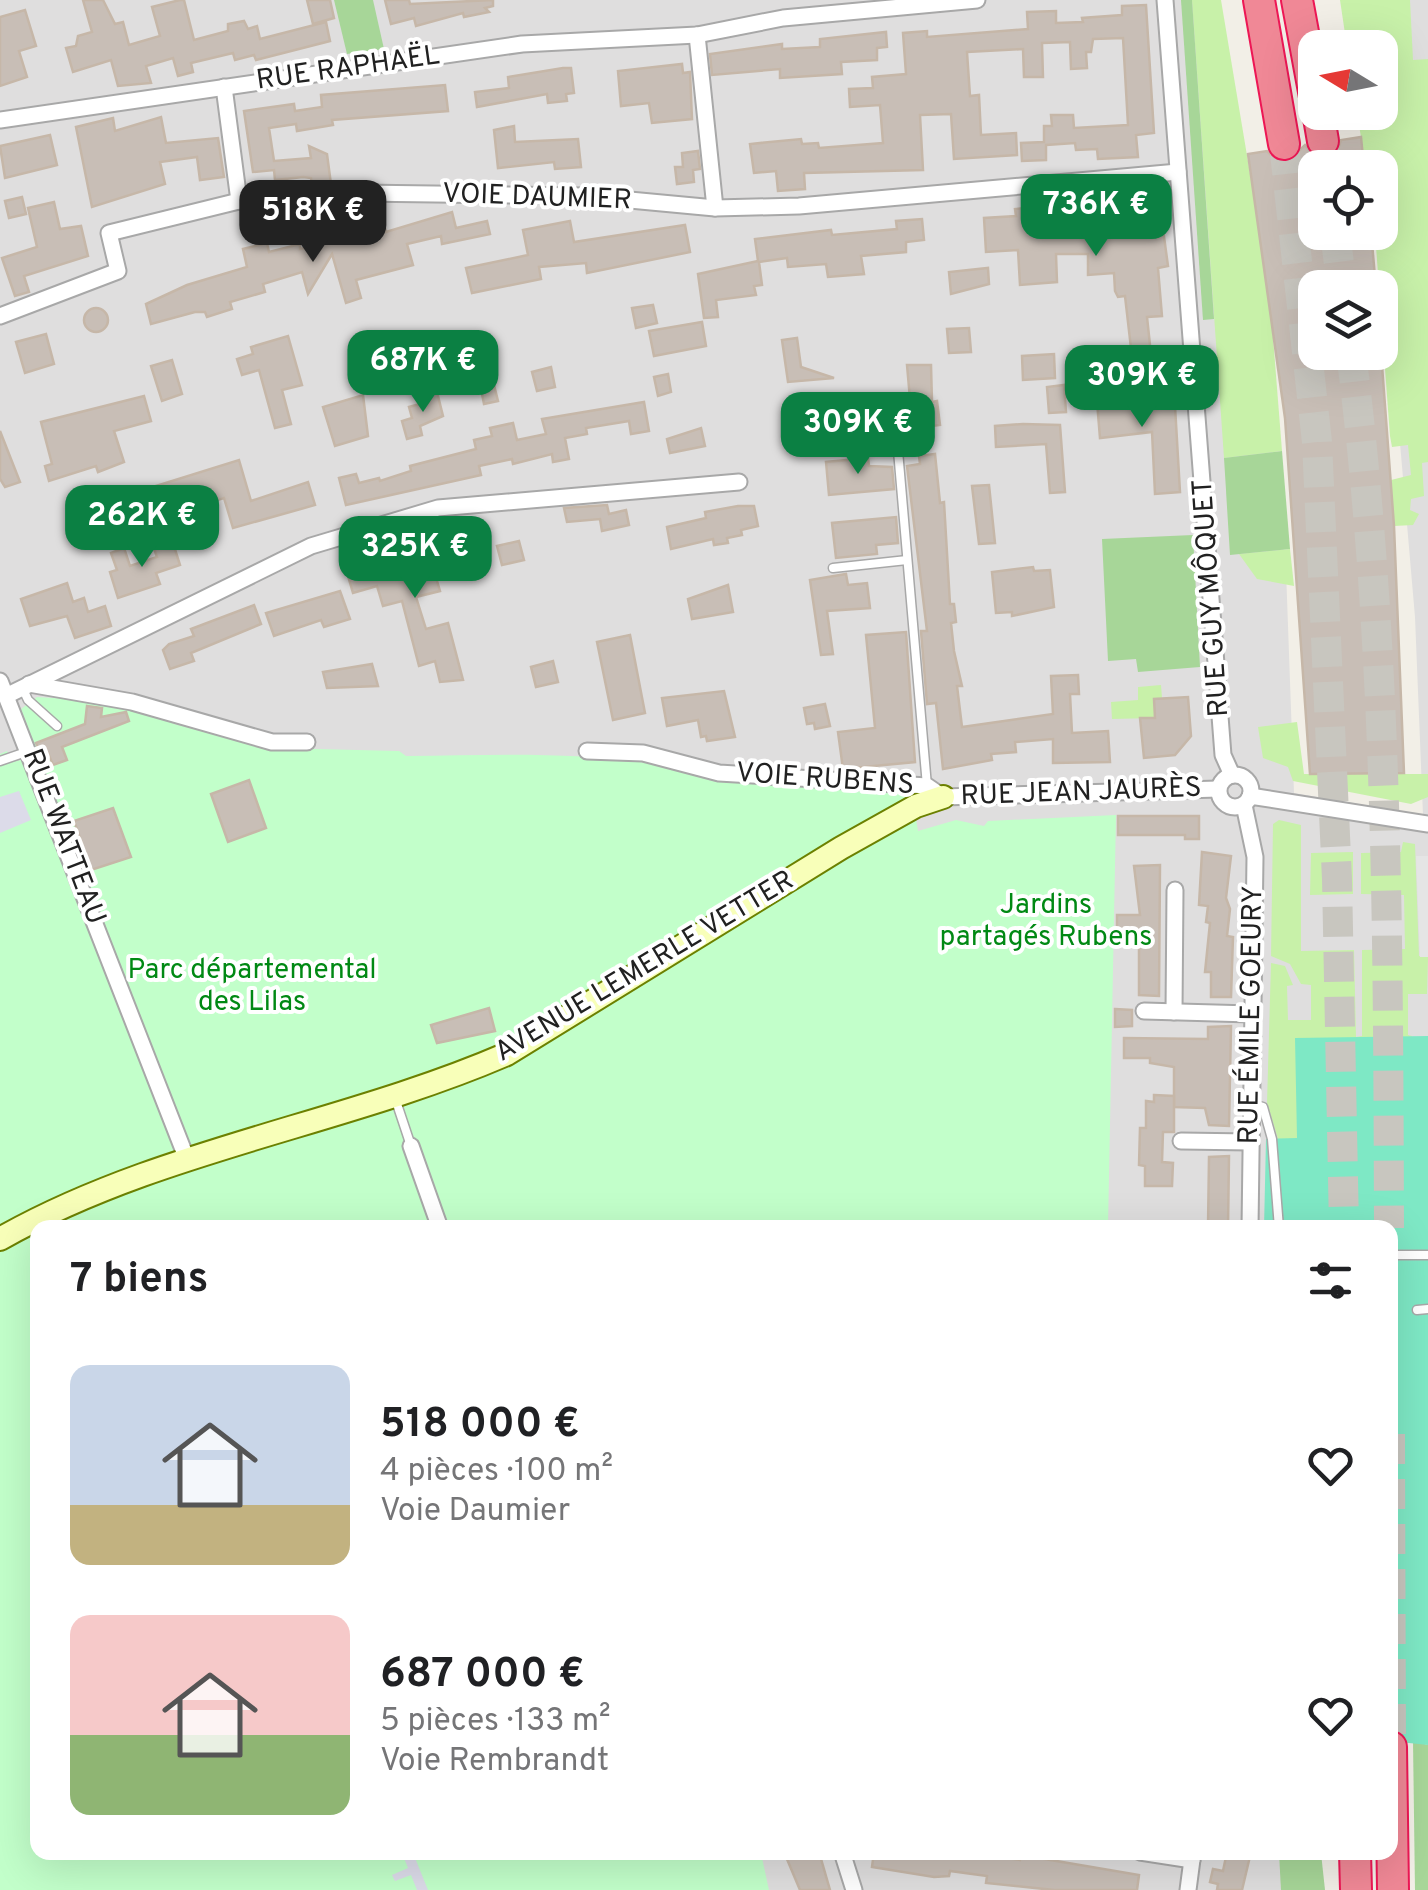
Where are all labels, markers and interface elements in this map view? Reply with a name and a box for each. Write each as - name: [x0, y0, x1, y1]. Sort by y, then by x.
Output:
- north arrow: [1298, 30, 1398, 130]
- map controls: [1298, 30, 1398, 370]
- street label: RUE RAPHAËL: [254, 37, 442, 100]
- button: locate: [1298, 150, 1398, 250]
- pin: 736K €: [1015, 174, 1177, 259]
- street label: VOIE DAUMIER: [442, 177, 632, 219]
- pin: 518K €: [232, 180, 394, 265]
- text: 736K €: [1043, 186, 1149, 226]
- text: 518K €: [261, 192, 365, 232]
- button: layers: [1298, 270, 1398, 370]
- pin: 687K €: [342, 330, 504, 415]
- text: 687K €: [369, 342, 477, 382]
- pin: 309K €: [1061, 345, 1223, 430]
- text: 309K €: [1087, 357, 1197, 397]
- pin: 309K €: [777, 392, 939, 477]
- text: 309K €: [803, 404, 913, 444]
- street label: RUE GUY MÔQUET: [1184, 478, 1238, 718]
- pin: 262K €: [61, 485, 223, 570]
- text: 262K €: [87, 497, 197, 537]
- pin: 325K €: [334, 516, 496, 601]
- text: 325K €: [361, 528, 469, 568]
- street label: RUE WATTEAU: [13, 744, 113, 930]
- street label: VOIE RUBENS: [735, 756, 915, 804]
- street label: RUE JEAN JAURÈS: [960, 769, 1202, 815]
- street label: AVENUE LEMERLE VETTER: [489, 863, 801, 1071]
- street label: RUE ÉMILE GOEURY: [1230, 885, 1272, 1145]
- park label: Jardins partagés Rubens: [940, 888, 1152, 956]
- park label: Parc départemental des Lilas: [127, 953, 377, 1021]
- icon: filters: [1303, 1253, 1358, 1308]
- text: 7 biens: [70, 1254, 208, 1307]
- text: 518 000 €: [380, 1399, 580, 1452]
- icon: home: [150, 1405, 270, 1525]
- icon: heart: [1303, 1438, 1358, 1493]
- text: 4 pièces · 100 m²: [380, 1452, 613, 1492]
- text: Voie Daumier: [380, 1492, 570, 1532]
- text: 687 000 €: [380, 1649, 585, 1702]
- icon: home: [150, 1655, 270, 1775]
- icon: heart: [1303, 1688, 1358, 1743]
- text: 5 pièces · 133 m²: [380, 1702, 611, 1742]
- text: Voie Rembrandt: [380, 1742, 609, 1782]

